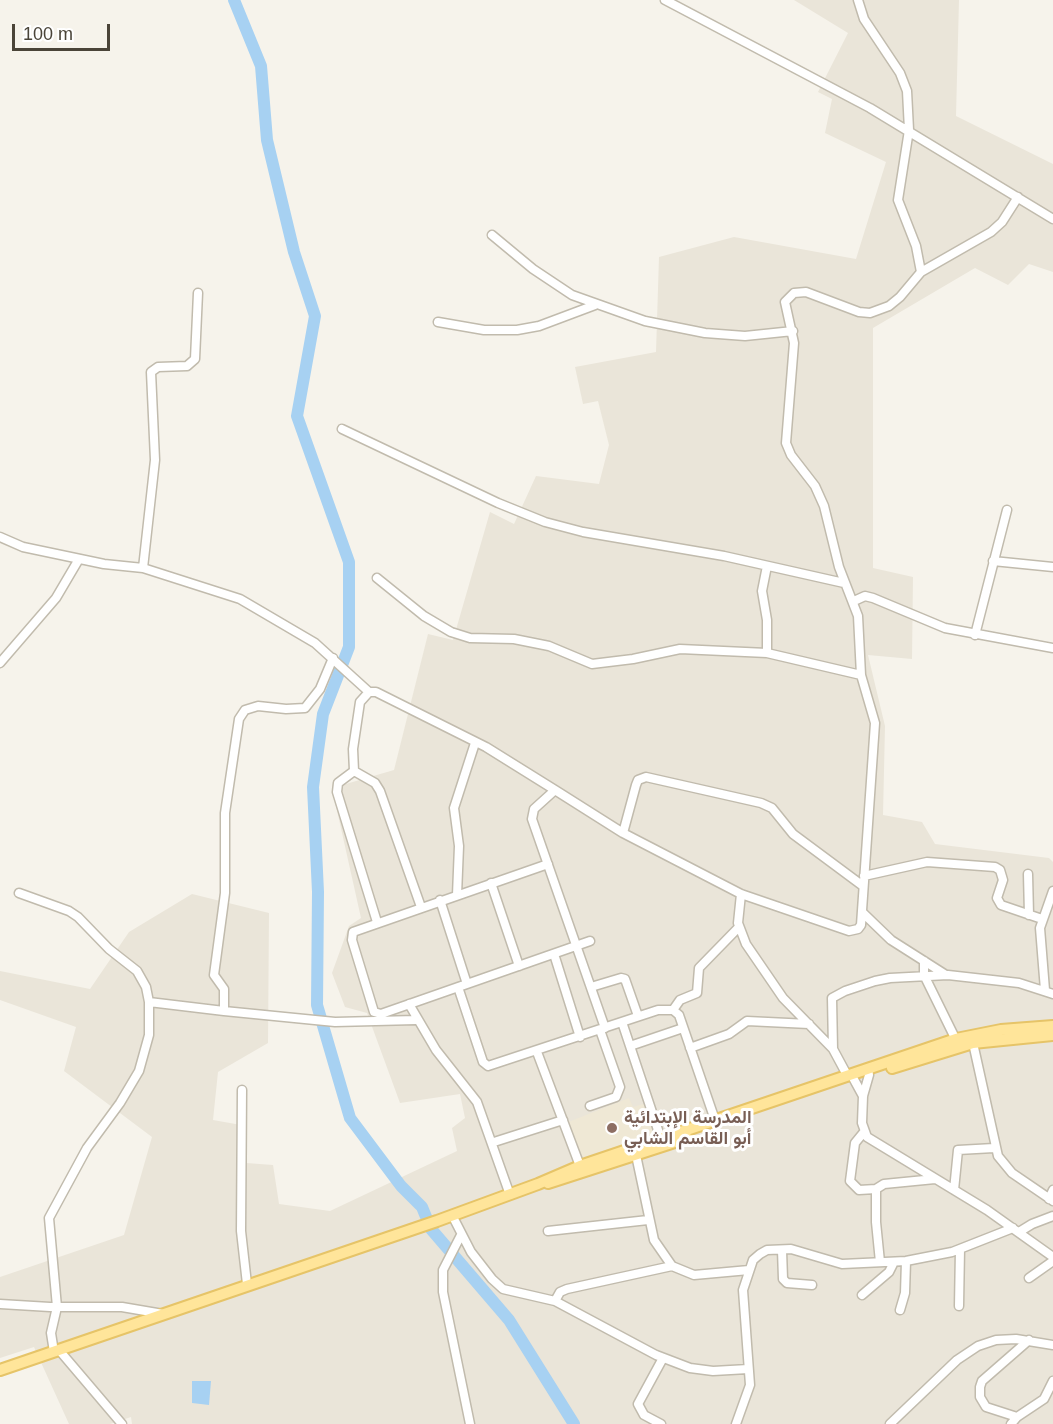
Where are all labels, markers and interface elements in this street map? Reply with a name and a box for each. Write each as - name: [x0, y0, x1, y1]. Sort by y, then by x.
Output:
- scale bar: [15, 12, 112, 50]
- text: 100 m: [23, 24, 73, 44]
- place label: المدرسة الإبتدائية أبو القاسم الشابي: [624, 1107, 752, 1150]
- marker: المدرسة الإبتدائية أبو القاسم الشابي: [605, 1121, 619, 1135]

